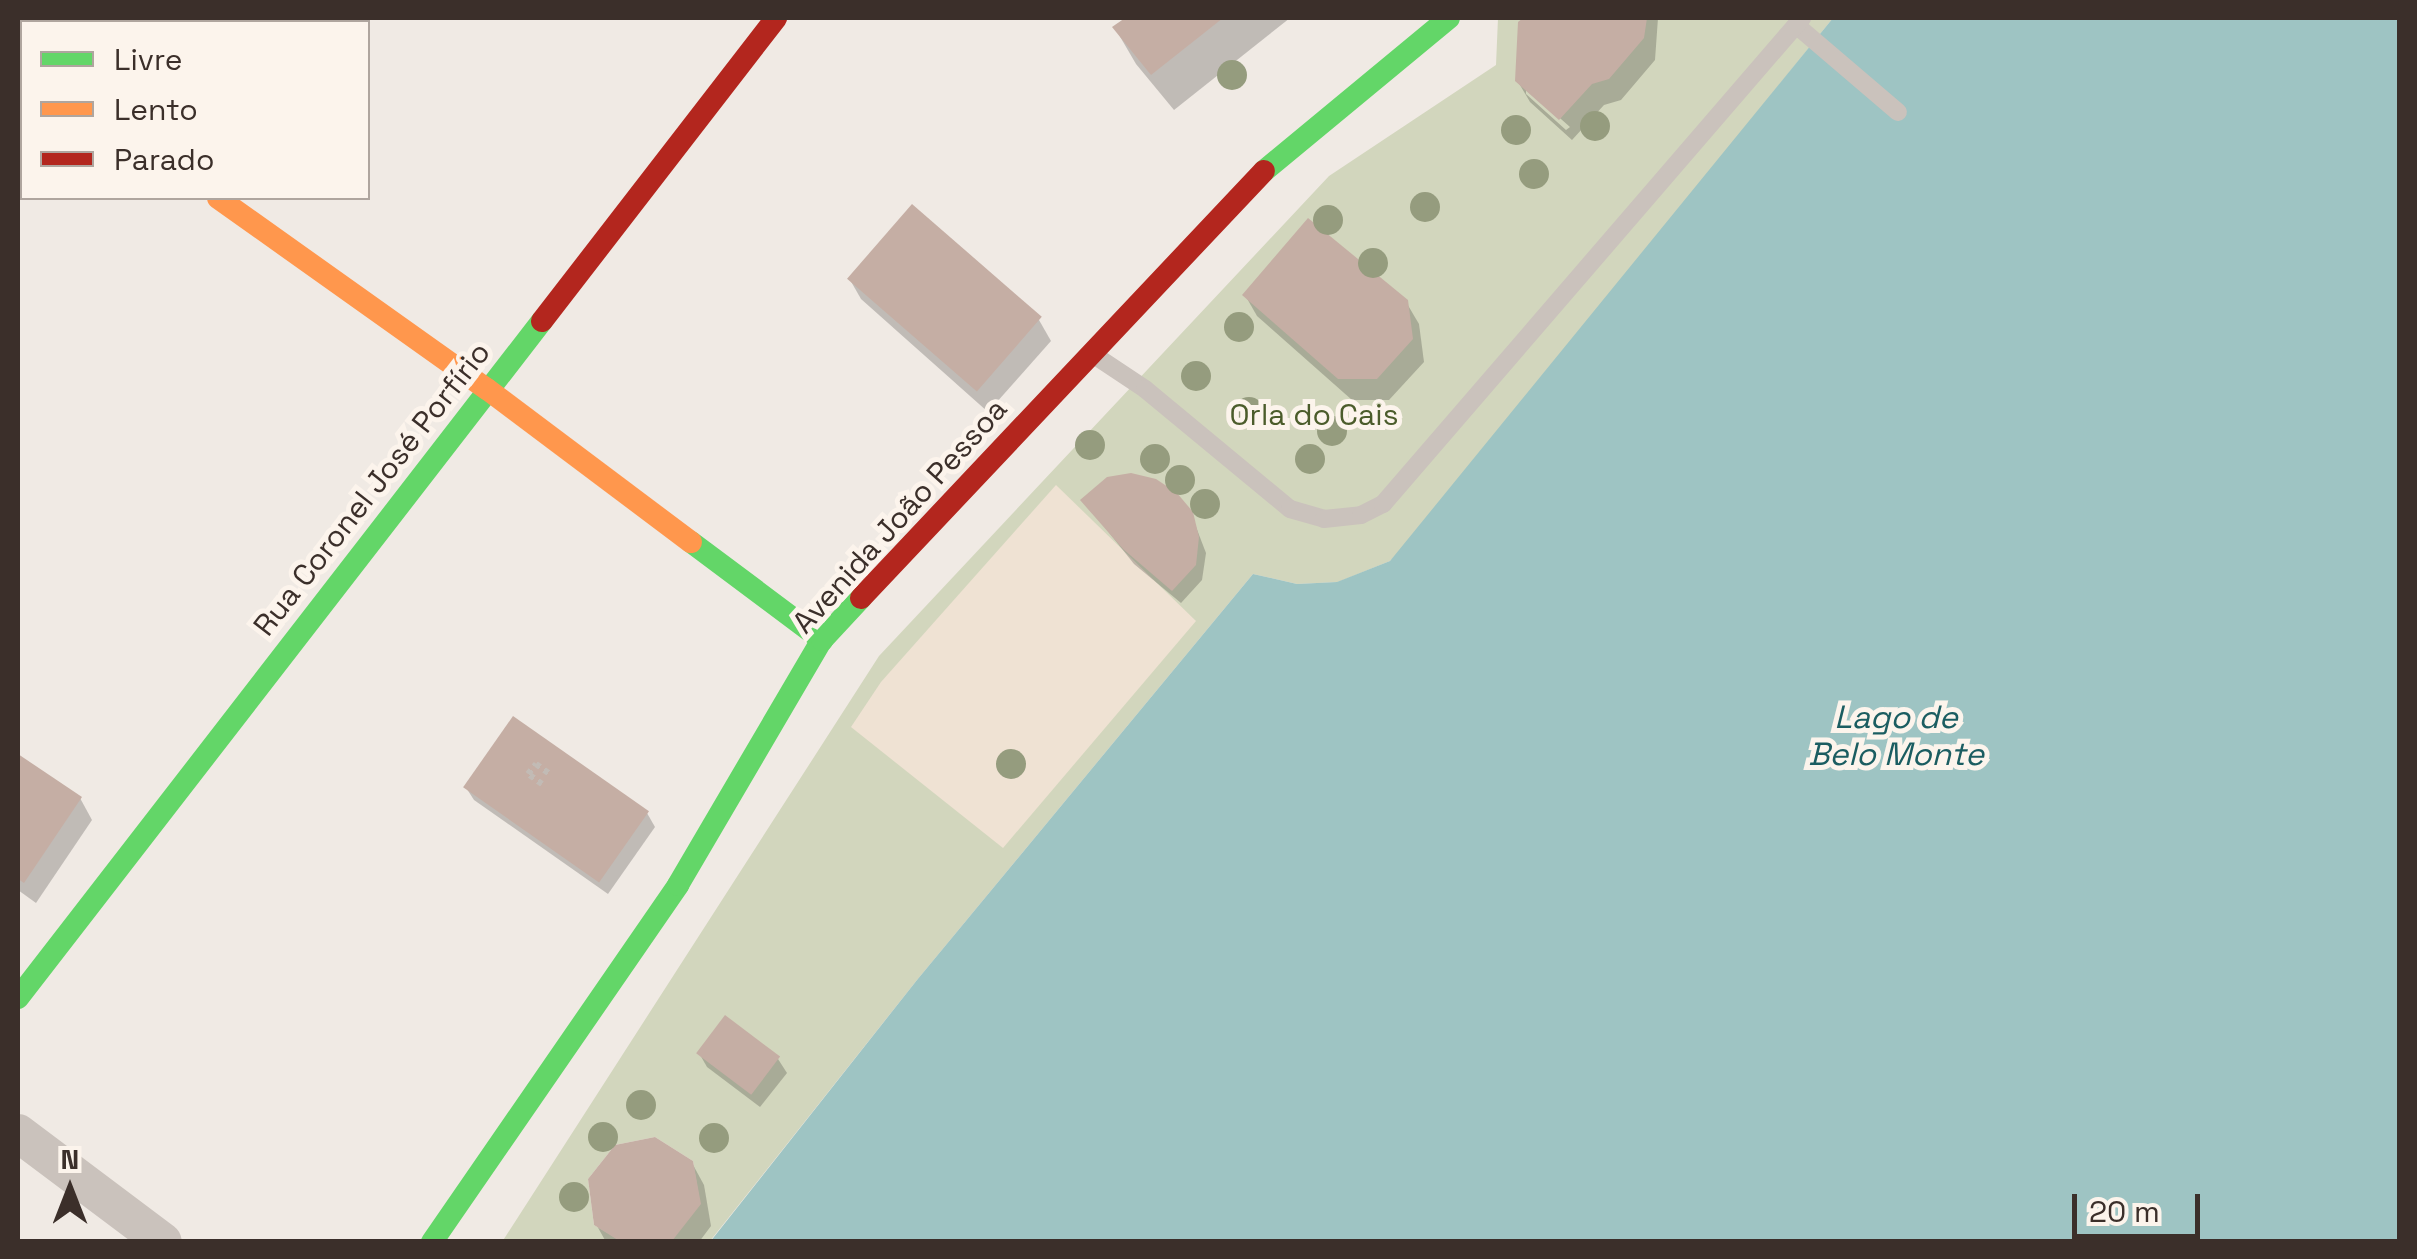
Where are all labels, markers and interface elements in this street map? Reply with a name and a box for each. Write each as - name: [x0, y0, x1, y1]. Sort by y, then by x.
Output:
- legend: [20, 20, 370, 200]
- text: Livre: [114, 40, 182, 79]
- text: Lento: [114, 90, 198, 129]
- text: Parado: [114, 140, 214, 179]
- street label: Rua Coronel José Porfírio: [246, 335, 498, 643]
- street label: Avenida João Pessoa: [785, 391, 1015, 641]
- park label: Orla do Cais: [1230, 397, 1398, 433]
- water label: Lago de Belo Monte: [1808, 699, 1984, 774]
- north arrow: [20, 1139, 120, 1239]
- text: N: [61, 1141, 79, 1177]
- scale bar: [2077, 1174, 2204, 1236]
- text: 20 m: [2089, 1192, 2160, 1231]

